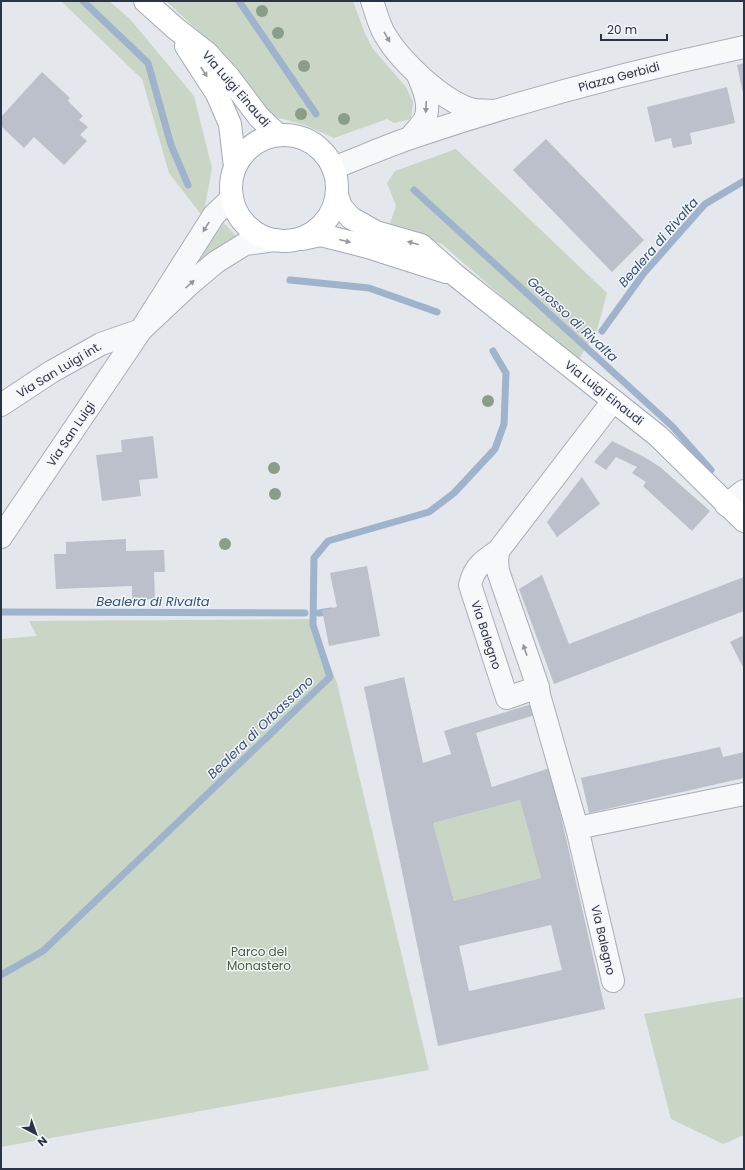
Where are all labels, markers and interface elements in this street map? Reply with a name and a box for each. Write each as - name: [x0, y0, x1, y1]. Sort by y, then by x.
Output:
- scale bar: [601, 16, 667, 42]
- text: 20 m: [607, 21, 637, 38]
- one-way arrow: [383, 31, 390, 43]
- street label: Via Luigi Einaudi: [198, 47, 274, 131]
- street label: Piazza Gerbidi: [576, 57, 662, 96]
- one-way arrow: [200, 67, 207, 78]
- one-way arrow: [422, 101, 429, 113]
- water label: Bealera di Rivalta: [614, 193, 703, 291]
- one-way arrow: [203, 221, 210, 233]
- one-way arrow: [339, 238, 351, 244]
- one-way arrow: [407, 240, 419, 246]
- water label: Garosso di Rivalta: [523, 272, 622, 367]
- one-way arrow: [185, 280, 195, 289]
- street label: Via San Luigi int.: [13, 338, 104, 402]
- street label: Via Luigi Einaudi: [561, 356, 647, 429]
- street label: Via San Luigi: [42, 398, 99, 470]
- water label: Bealera di Rivalta: [96, 592, 210, 611]
- street label: Via Balegno: [467, 598, 506, 672]
- one-way arrow: [522, 644, 528, 656]
- water label: Bealera di Orbassano: [203, 672, 318, 783]
- street label: Via Balegno: [587, 903, 620, 977]
- park label: Parco del Monastero: [227, 943, 291, 974]
- north arrow: [16, 1114, 56, 1154]
- text: N: [34, 1133, 51, 1150]

